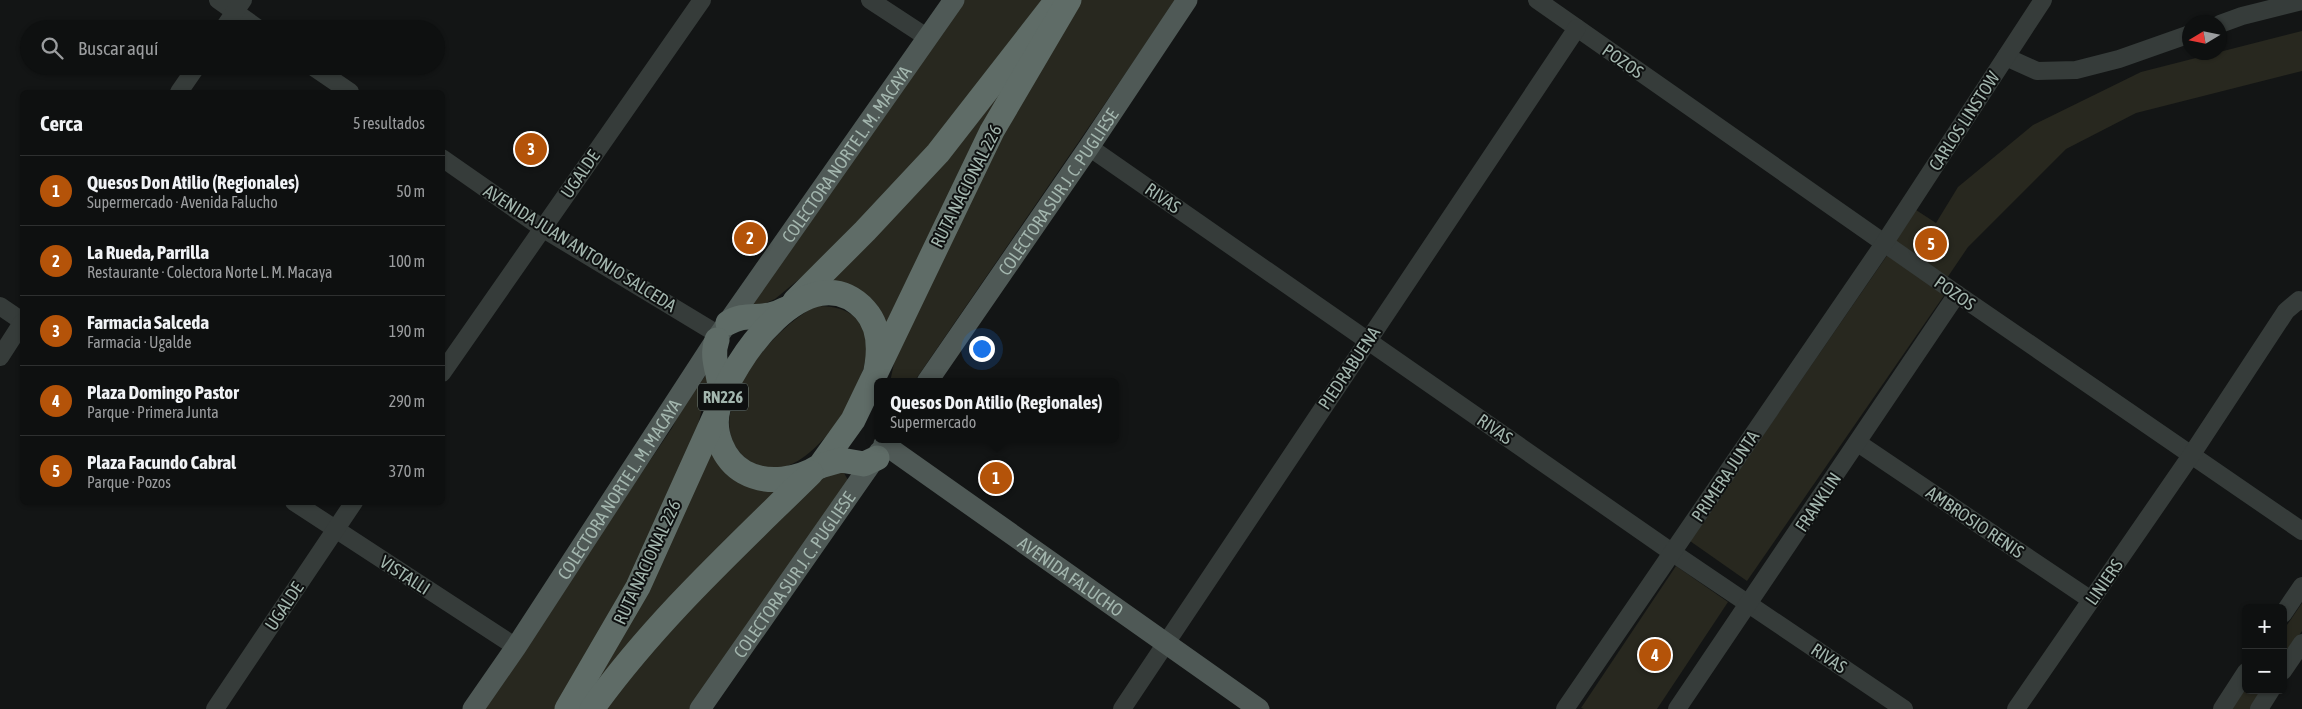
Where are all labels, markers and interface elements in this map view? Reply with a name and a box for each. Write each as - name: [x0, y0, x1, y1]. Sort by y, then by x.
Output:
- north arrow: [2182, 15, 2227, 60]
- search box: [20, 20, 445, 75]
- icon: search: [38, 34, 66, 62]
- text: Buscar aquí: [78, 37, 158, 59]
- street label: POZOS: [1598, 39, 1648, 83]
- street label: COLECTORA NORTE L. M. MACAYA: [777, 61, 915, 246]
- street label: CARLOS LINSTOW: [1924, 68, 2004, 174]
- street label: COLECTORA SUR J. C. PUGLIESE: [993, 104, 1122, 279]
- text: Cerca: [40, 111, 83, 135]
- text: 5 resultados: [353, 114, 425, 132]
- street label: RUTA NACIONAL 226: [926, 121, 1006, 251]
- pin: 3: [515, 130, 547, 168]
- street label: UGALDE: [556, 146, 604, 202]
- text: Quesos Don Atilio (Regionales): [87, 171, 299, 193]
- street label: RIVAS: [1141, 178, 1185, 218]
- street label: AVENIDA JUAN ANTONIO SALCEDA: [480, 180, 680, 316]
- text: 1: [52, 182, 60, 200]
- text: 50 m: [396, 182, 425, 200]
- text: Supermercado · Avenida Falucho: [87, 193, 278, 211]
- pin: 2: [734, 219, 766, 257]
- pin: 5: [1915, 225, 1947, 263]
- text: La Rueda, Parrilla: [87, 241, 209, 263]
- text: 2: [52, 252, 60, 270]
- text: 100 m: [389, 252, 425, 270]
- text: Restaurante · Colectora Norte L. M. Macaya: [87, 263, 333, 281]
- street label: POZOS: [1930, 271, 1980, 315]
- text: Farmacia Salceda: [87, 311, 209, 333]
- text: 3: [52, 322, 60, 340]
- text: 190 m: [389, 322, 425, 340]
- street label: PIEDRABUENA: [1314, 323, 1384, 413]
- text: Farmacia · Ugalde: [87, 333, 191, 351]
- your location: [969, 336, 995, 362]
- popup: [874, 378, 1119, 443]
- text: Plaza Domingo Pastor: [87, 381, 239, 403]
- road number: RN226: [698, 384, 748, 411]
- text: Quesos Don Atilio (Regionales): [890, 391, 1103, 413]
- text: 4: [52, 392, 60, 410]
- text: 290 m: [389, 392, 425, 410]
- street label: COLECTORA NORTE L. M. MACAYA: [553, 395, 685, 583]
- text: Parque · Primera Junta: [87, 403, 219, 421]
- street label: RIVAS: [1473, 409, 1517, 449]
- text: Supermercado: [890, 413, 976, 431]
- street label: PRIMERA JUNTA: [1687, 426, 1763, 526]
- text: Plaza Facundo Cabral: [87, 451, 236, 473]
- pin: 1: [980, 459, 1012, 497]
- text: 5: [52, 462, 60, 480]
- text: 370 m: [389, 462, 425, 480]
- street label: FRANKLIN: [1791, 468, 1845, 536]
- text: Parque · Pozos: [87, 473, 171, 491]
- street label: AMBROSIO RENIS: [1922, 482, 2028, 563]
- street label: COLECTORA SUR J. C. PUGLIESE: [729, 487, 859, 661]
- street label: RUTA NACIONAL 226: [609, 496, 685, 628]
- street label: AVENIDA FALUCHO: [1014, 532, 1128, 621]
- street label: VISTALLI: [376, 551, 434, 599]
- street label: LINIERS: [2081, 555, 2127, 609]
- street label: UGALDE: [260, 578, 308, 634]
- map controls: [2242, 604, 2287, 694]
- button: +: [2242, 604, 2287, 649]
- pin: 4: [1639, 636, 1671, 674]
- street label: RIVAS: [1807, 639, 1851, 678]
- button: −: [2242, 649, 2287, 694]

